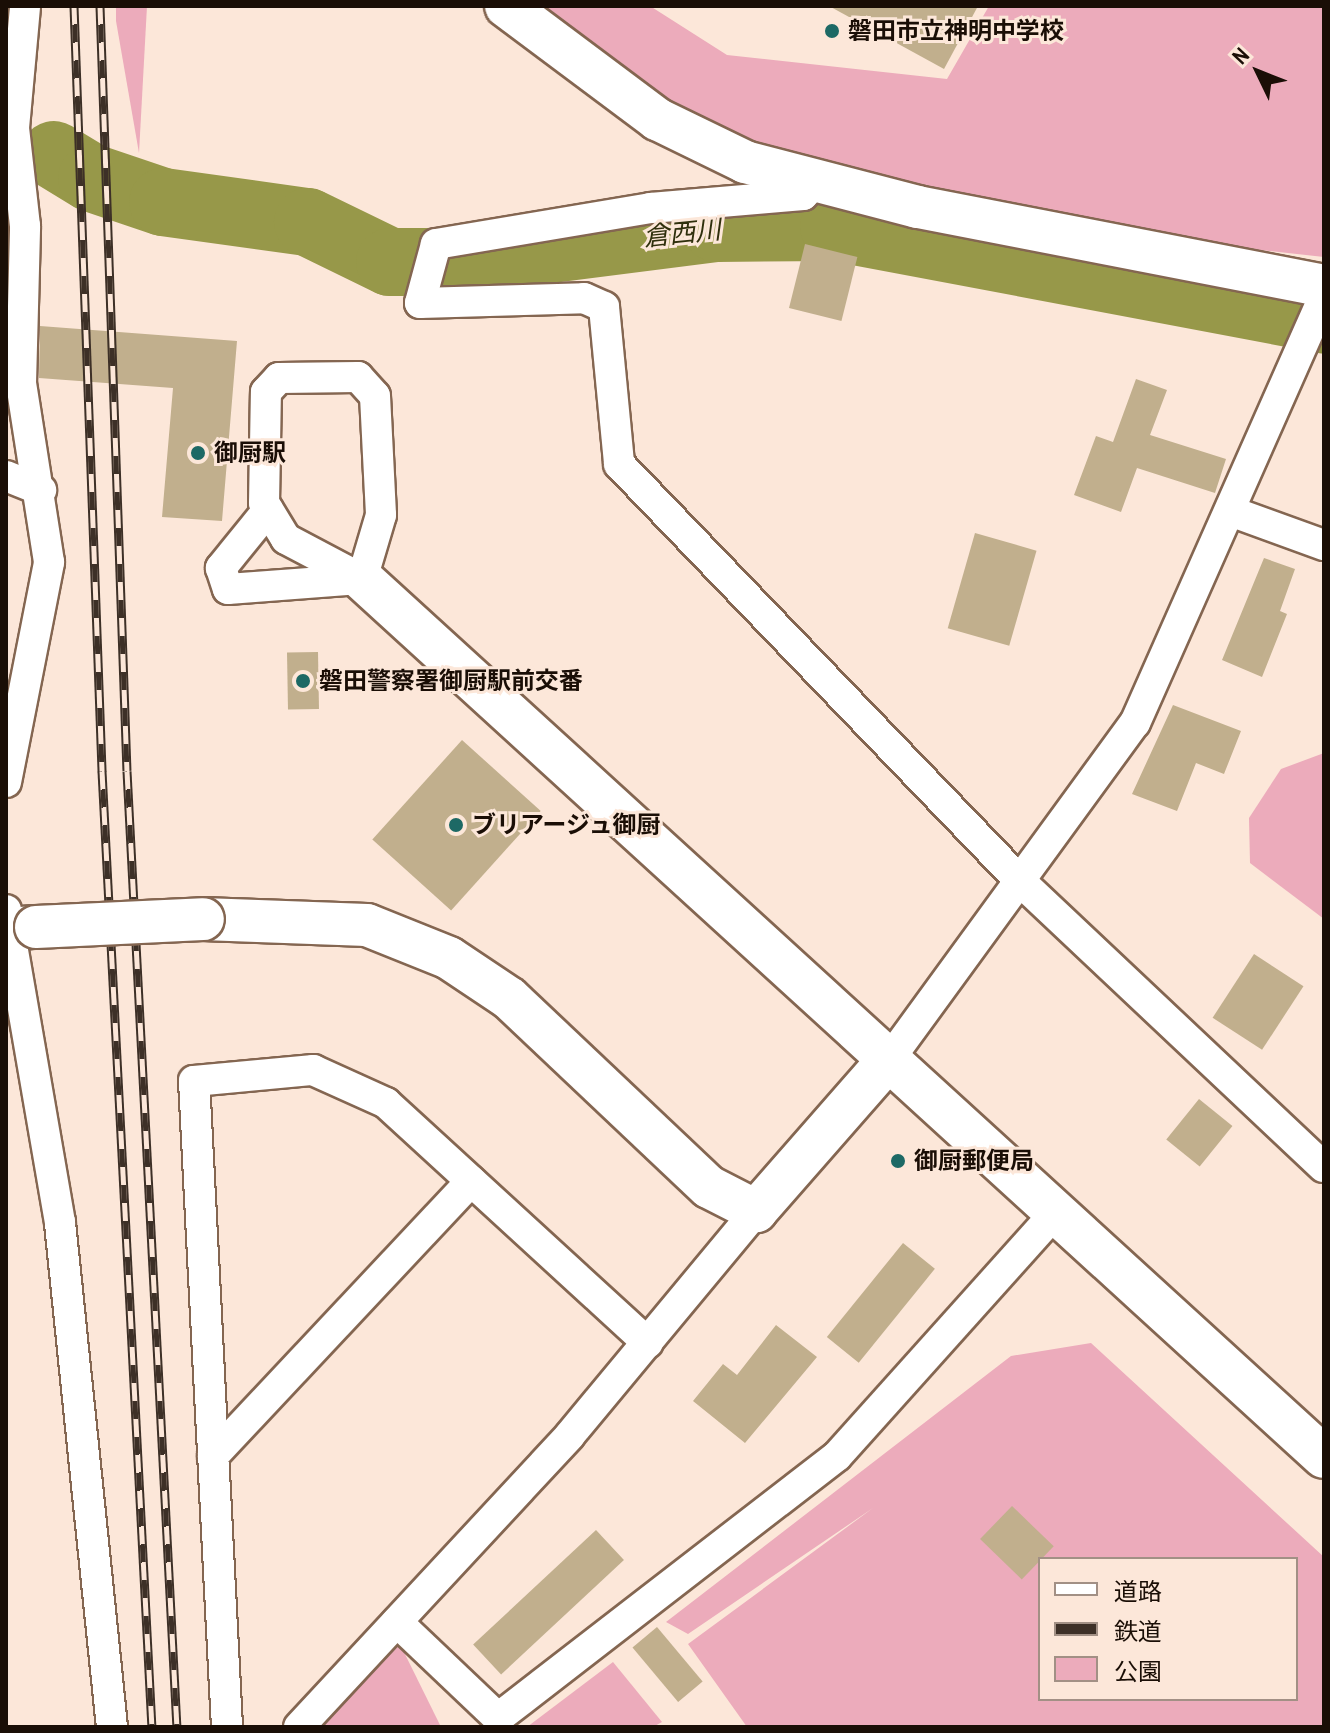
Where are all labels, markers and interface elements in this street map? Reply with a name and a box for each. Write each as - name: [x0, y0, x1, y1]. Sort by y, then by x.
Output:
- place label: 磐田市立神明中学校: [848, 17, 1064, 45]
- marker: 磐田市立神明中学校: [823, 22, 841, 40]
- north arrow: [1218, 32, 1298, 112]
- text: N: [1225, 41, 1256, 71]
- water label: 倉西川: [642, 213, 722, 253]
- place label: 御厨駅: [214, 439, 286, 467]
- marker: 御厨駅: [189, 444, 207, 462]
- place label: 磐田警察署御厨駅前交番: [319, 667, 583, 695]
- marker: 磐田警察署御厨駅前交番: [294, 672, 312, 690]
- place label: ブリアージュ御厨: [472, 811, 663, 839]
- marker: ブリアージュ御厨: [447, 816, 465, 834]
- place label: 御厨郵便局: [914, 1147, 1034, 1175]
- marker: 御厨郵便局: [889, 1152, 907, 1170]
- legend: [1038, 1557, 1298, 1701]
- text: 道路: [1114, 1575, 1162, 1607]
- text: 鉄道: [1114, 1615, 1162, 1647]
- text: 公園: [1114, 1655, 1162, 1687]

